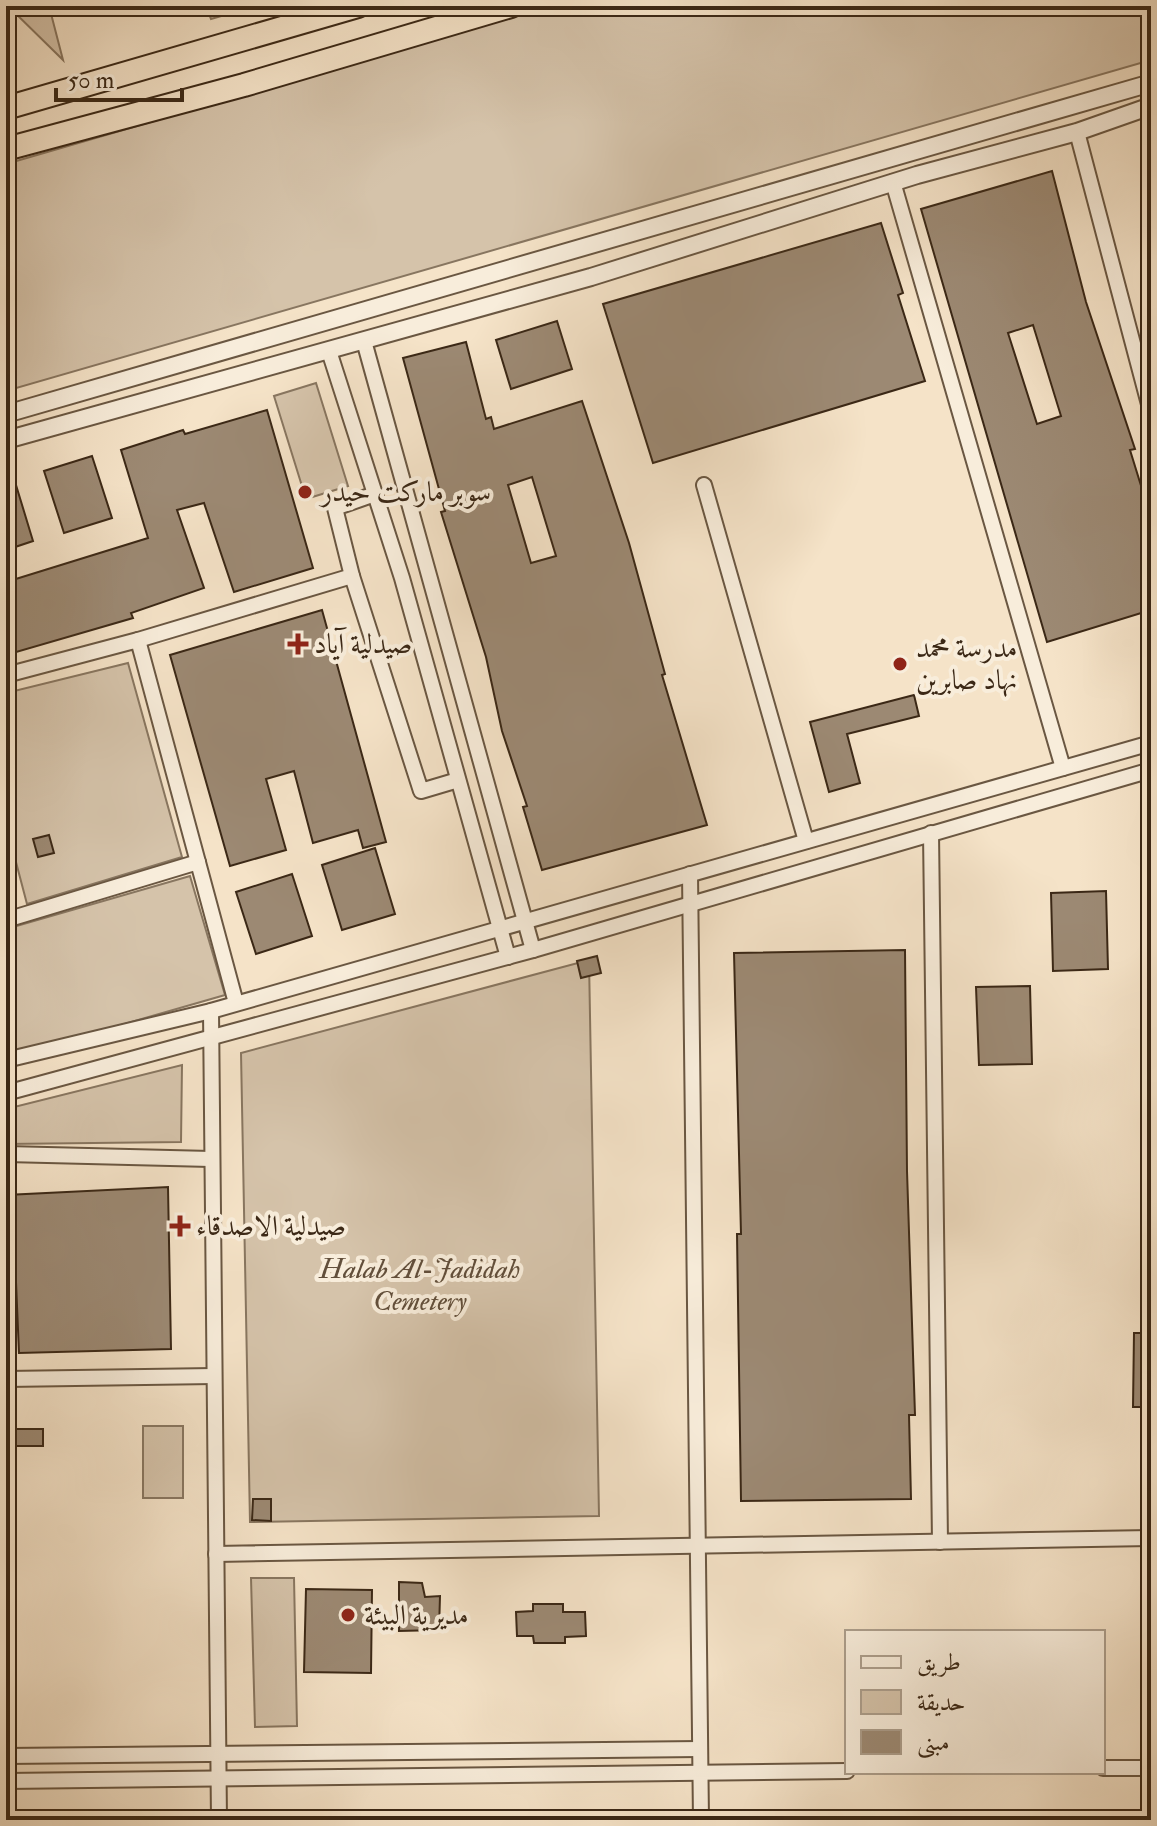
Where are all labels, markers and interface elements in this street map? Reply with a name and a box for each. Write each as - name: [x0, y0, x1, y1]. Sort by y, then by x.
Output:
- scale bar: [56, 52, 182, 102]
- text: 50 m: [68, 65, 115, 96]
- place label: سوبر ماركت حيدر: [318, 475, 491, 510]
- marker: سوبر ماركت حيدر: [296, 483, 314, 501]
- place label: صيدلية آياد: [314, 627, 412, 662]
- place label: مدرسة محمد نهاد صابرين: [916, 631, 1017, 698]
- marker: صيدلية آياد: [289, 635, 307, 653]
- marker: مدرسة محمد نهاد صابرين: [891, 655, 909, 673]
- place label: صيدلية الاصدقاء: [196, 1209, 346, 1244]
- marker: صيدلية الاصدقاء: [171, 1217, 189, 1235]
- park label: Halab Al-Jadidah Cemetery: [318, 1252, 520, 1319]
- place label: مديرية البيئة: [364, 1598, 469, 1633]
- marker: مديرية البيئة: [339, 1606, 357, 1624]
- legend: [845, 1630, 1105, 1774]
- text: طريق: [917, 1647, 961, 1678]
- text: حديقة: [917, 1687, 966, 1718]
- text: مبنى: [917, 1727, 950, 1759]

